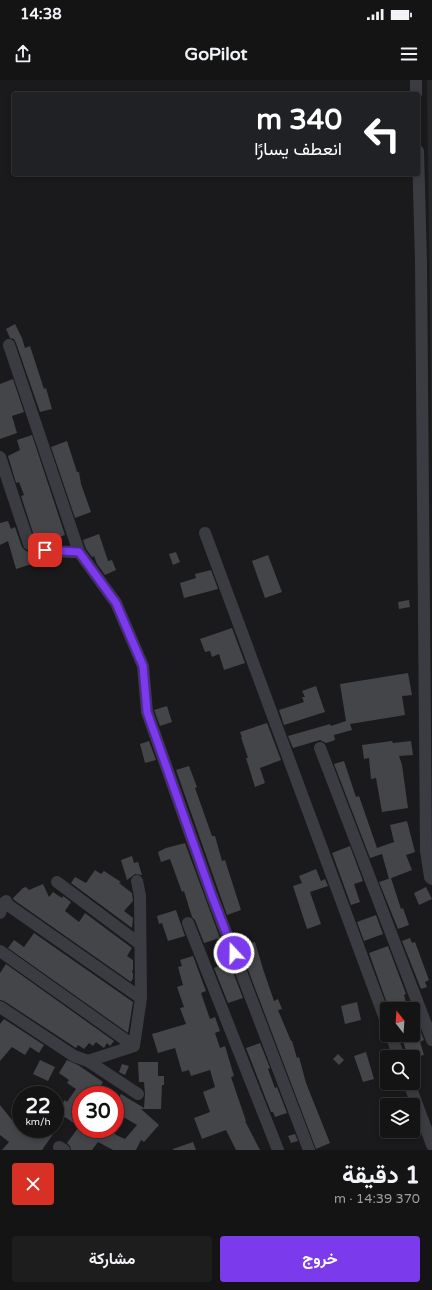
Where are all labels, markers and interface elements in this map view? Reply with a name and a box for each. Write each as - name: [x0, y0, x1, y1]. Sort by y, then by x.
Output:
- text: 14:38: [20, 5, 62, 23]
- icon: share: [12, 43, 34, 65]
- text: GoPilot: [185, 43, 248, 65]
- icon: menu: [398, 43, 420, 65]
- text: 340 m: [256, 103, 342, 137]
- icon: left: [356, 108, 408, 160]
- text: انعطف يسارًا: [254, 138, 342, 160]
- pin: [28, 533, 62, 567]
- icon: arrive: [34, 539, 56, 561]
- position arrow: [213, 932, 255, 974]
- north arrow: [380, 1002, 420, 1042]
- map controls: [380, 1002, 420, 1138]
- button: search: [380, 1050, 420, 1090]
- speed limit sign: 30: [72, 1086, 124, 1138]
- text: 22: [25, 1095, 51, 1119]
- button: layers: [380, 1098, 420, 1138]
- text: km/h: [25, 1116, 51, 1128]
- text: 1 دقيقة: [342, 1161, 420, 1190]
- button: close: [12, 1163, 54, 1205]
- text: 370 m · 14:39: [334, 1191, 420, 1207]
- button: مشاركة: [12, 1236, 212, 1282]
- button: خروج: [220, 1236, 420, 1282]

